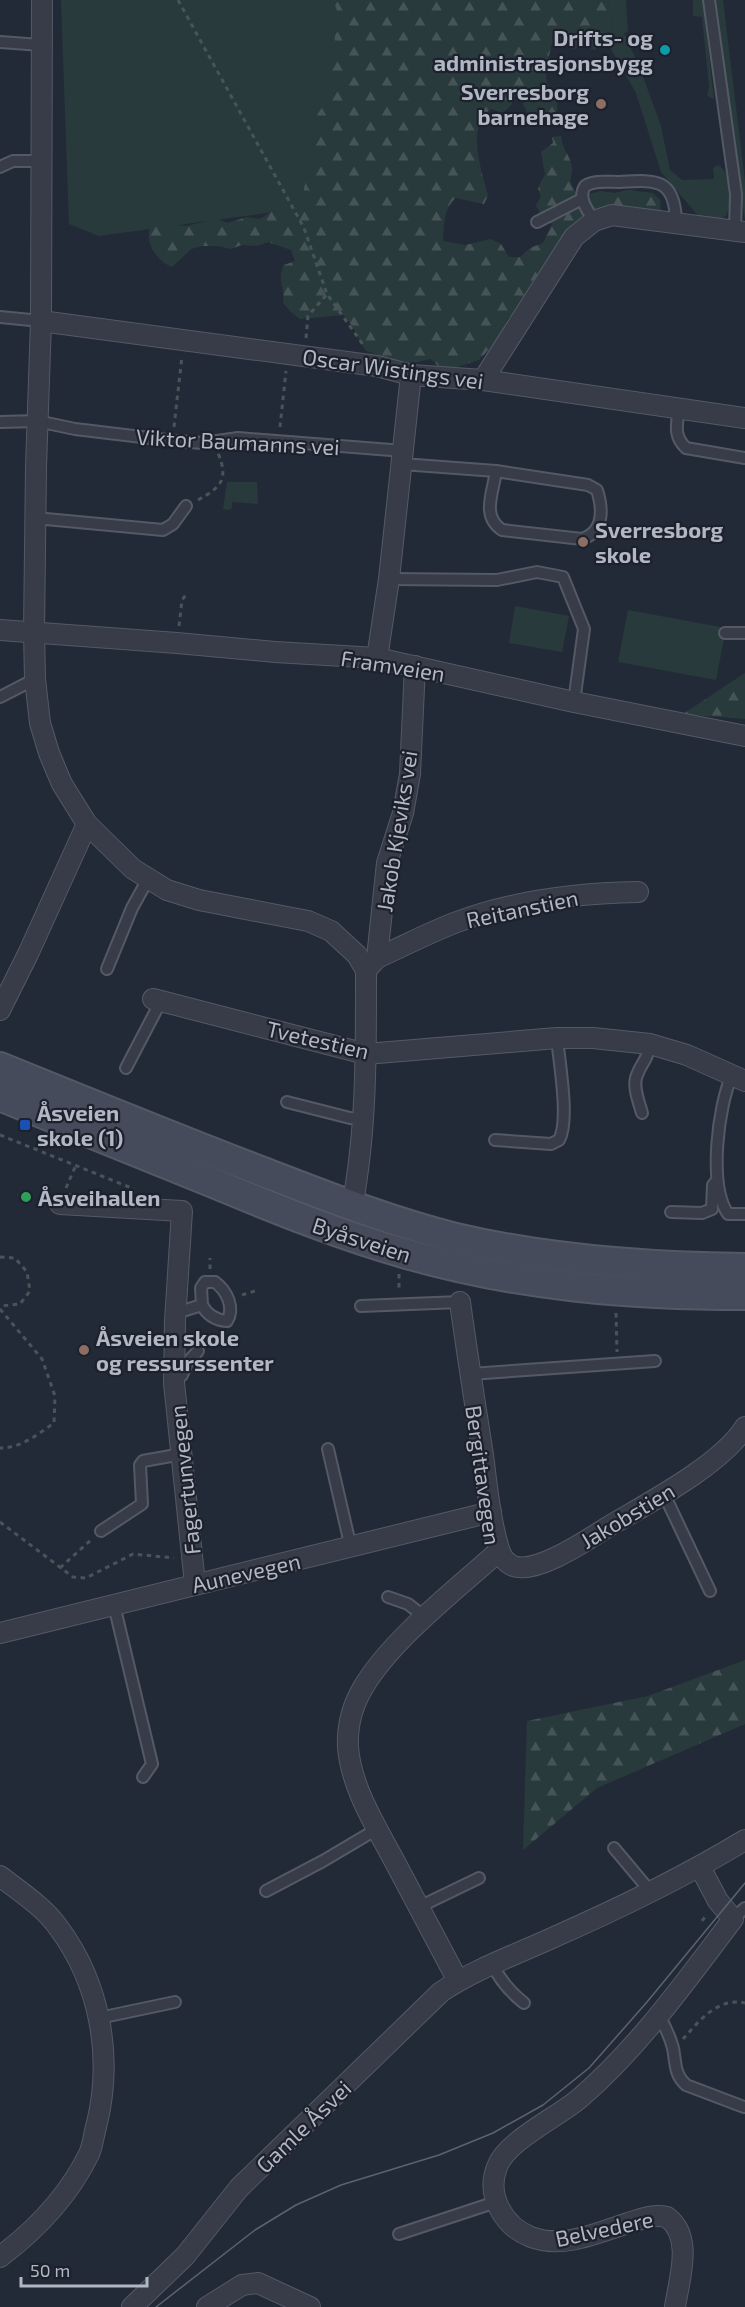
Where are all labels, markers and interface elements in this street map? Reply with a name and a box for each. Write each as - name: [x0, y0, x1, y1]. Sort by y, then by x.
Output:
- place label: Drifts- og administrasjonsbygg: [434, 24, 653, 76]
- marker: Drifts- og administrasjonsbygg: [658, 43, 672, 57]
- place label: Sverresborg barnehage: [461, 78, 589, 129]
- marker: Sverresborg barnehage: [594, 97, 608, 111]
- street label: Oscar Wistings vei: [301, 342, 485, 394]
- street label: Viktor Baumanns vei: [136, 423, 340, 459]
- place label: Sverresborg skole: [595, 516, 724, 567]
- marker: Sverresborg skole: [576, 535, 590, 549]
- street label: Framveien: [339, 644, 447, 686]
- street label: Jakob Kjeviks vei: [370, 748, 423, 914]
- street label: Reitanstien: [464, 883, 580, 933]
- street label: Tvetestien: [264, 1015, 372, 1063]
- place label: Åsveien skole (1): [37, 1099, 123, 1150]
- marker: Åsveien skole (1): [18, 1118, 32, 1132]
- place label: Åsveihallen: [38, 1184, 161, 1210]
- marker: Åsveihallen: [19, 1190, 33, 1204]
- street label: Byåsveien: [310, 1211, 414, 1267]
- place label: Åsveien skole og ressurssenter: [96, 1324, 274, 1375]
- marker: Åsveien skole og ressurssenter: [77, 1343, 91, 1357]
- street label: Bergittavegen: [461, 1403, 507, 1547]
- street label: Fagertunvegen: [163, 1404, 205, 1556]
- street label: Jakobstien: [575, 1477, 679, 1553]
- street label: Aunevegen: [189, 1547, 303, 1597]
- street label: Gamle Åsvei: [250, 2074, 356, 2178]
- street label: Belvedere: [553, 2205, 655, 2251]
- scale bar: [21, 2250, 147, 2288]
- text: 50 m: [30, 2259, 70, 2281]

